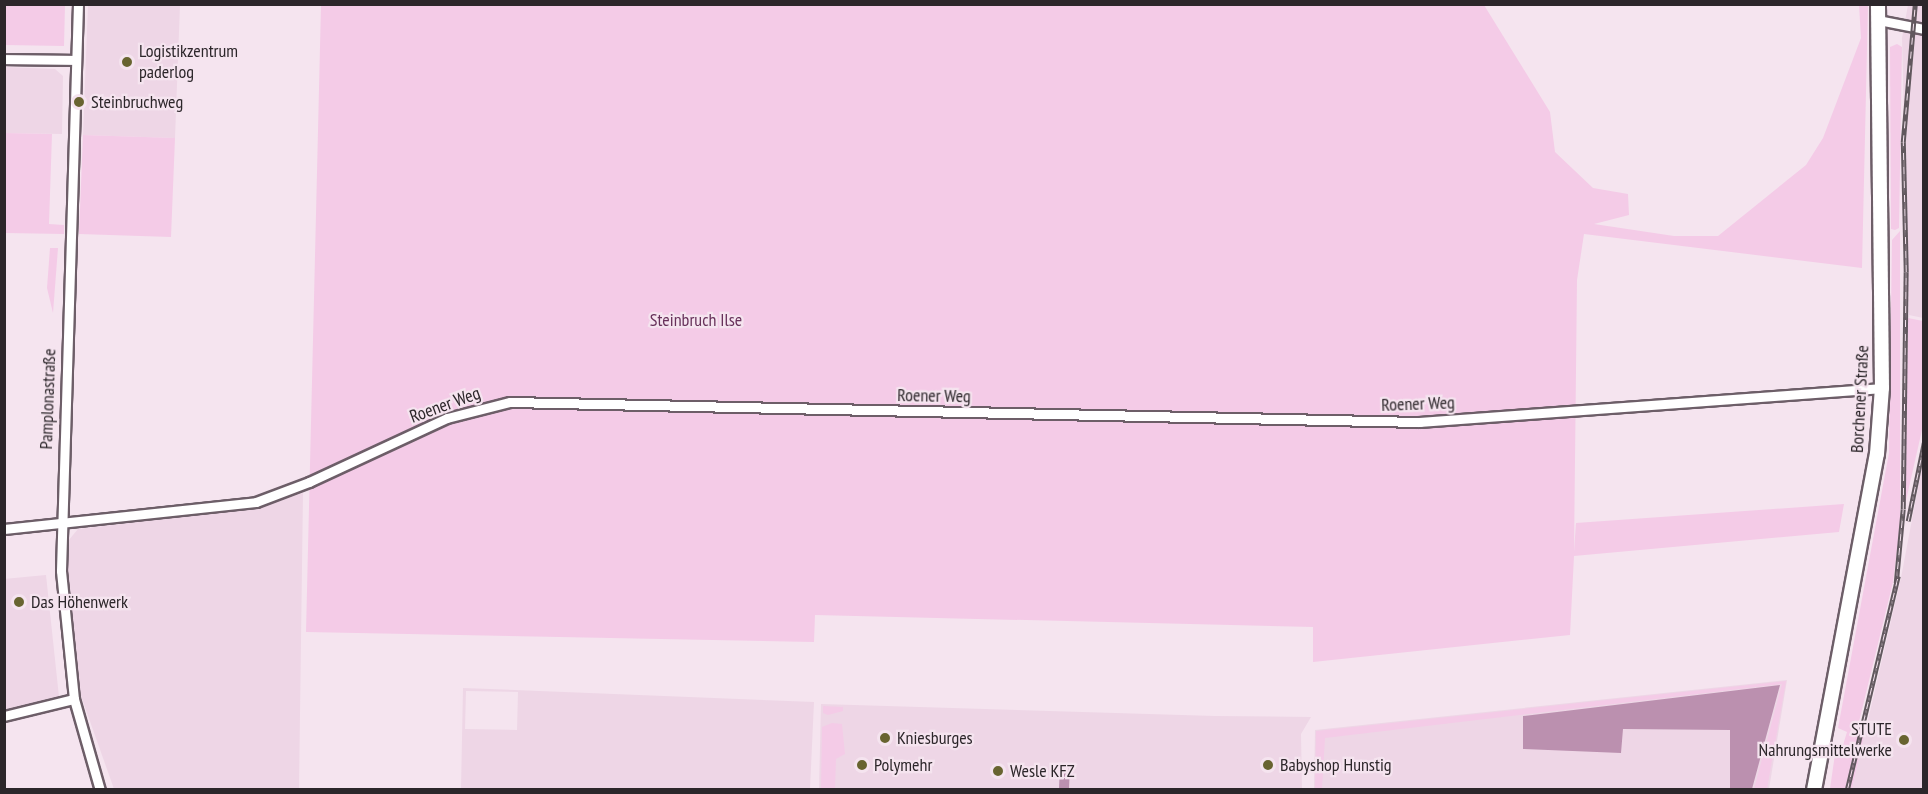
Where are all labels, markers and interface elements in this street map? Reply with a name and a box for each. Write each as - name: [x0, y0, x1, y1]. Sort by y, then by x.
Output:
- place label: Logistikzentrum paderlog: [139, 41, 238, 84]
- marker: Logistikzentrum paderlog: [120, 55, 134, 69]
- place label: Steinbruchweg: [91, 91, 183, 113]
- marker: Steinbruchweg: [72, 95, 86, 109]
- park label: Steinbruch Ilse: [650, 309, 742, 331]
- street label: Borchener Straße: [1846, 344, 1874, 454]
- street label: Pamplonastraße: [35, 348, 61, 450]
- street label: Roener Weg: [407, 382, 483, 428]
- street label: Roener Weg: [897, 385, 971, 407]
- street label: Roener Weg: [1381, 392, 1455, 416]
- place label: Das Höhenwerk: [31, 591, 128, 613]
- marker: Das Höhenwerk: [12, 595, 26, 609]
- place label: STUTE Nahrungsmittelwerke: [1759, 719, 1892, 762]
- place label: Kniesburges: [897, 727, 973, 749]
- marker: Kniesburges: [878, 731, 892, 745]
- marker: STUTE Nahrungsmittelwerke: [1897, 733, 1911, 747]
- place label: Polymehr: [874, 754, 932, 776]
- place label: Babyshop Hunstig: [1280, 754, 1392, 776]
- marker: Polymehr: [855, 758, 869, 772]
- marker: Babyshop Hunstig: [1261, 758, 1275, 772]
- place label: Wesle KFZ: [1010, 760, 1075, 782]
- marker: Wesle KFZ: [991, 764, 1005, 778]

